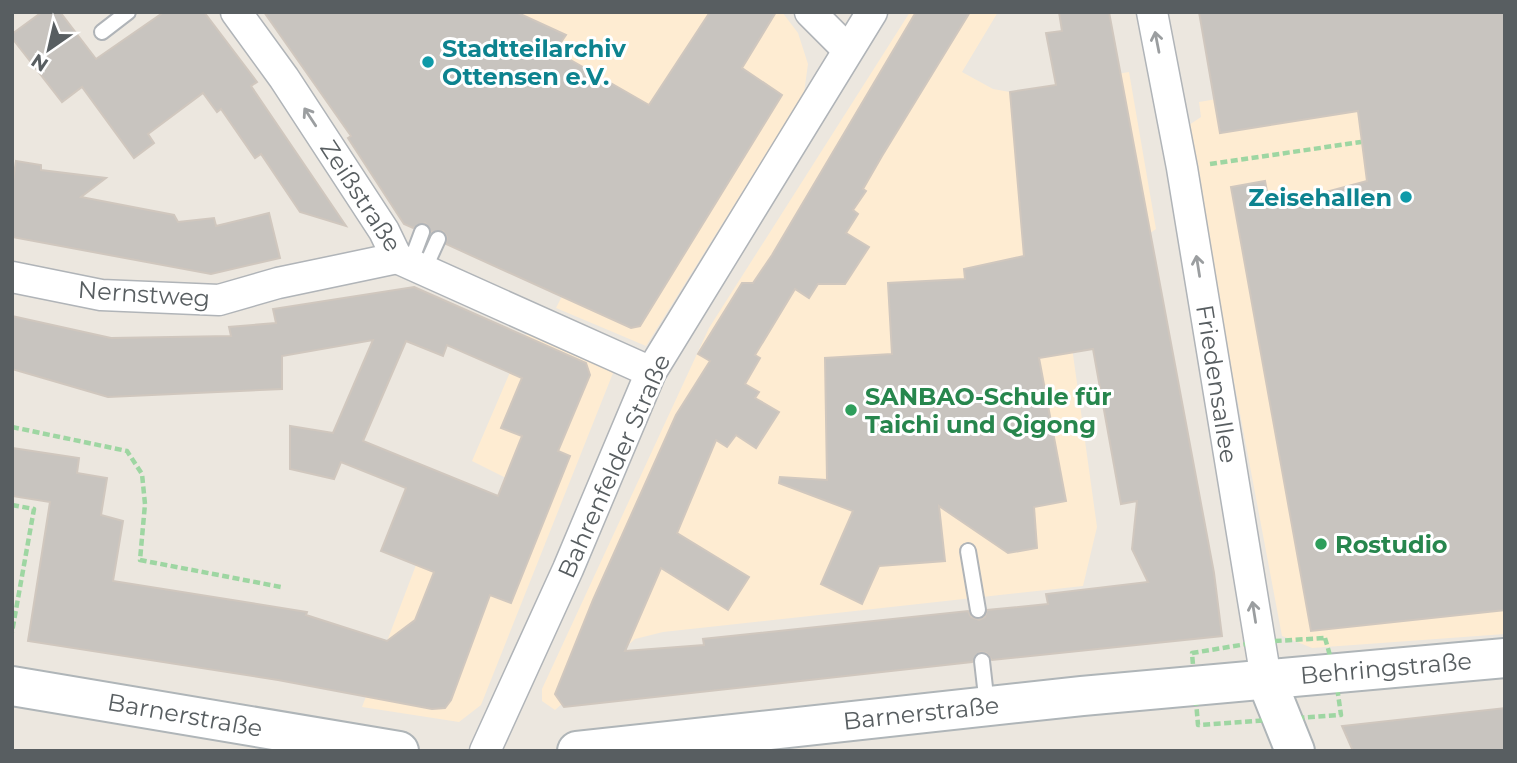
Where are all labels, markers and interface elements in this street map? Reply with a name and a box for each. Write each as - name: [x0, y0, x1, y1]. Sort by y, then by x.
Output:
- north arrow: [14, 14, 84, 84]
- one-way arrow: [1150, 31, 1164, 54]
- place label: Stadtteilarchiv Ottensen e.V.: [442, 34, 626, 91]
- text: N: [27, 49, 53, 77]
- marker: Stadtteilarchiv Ottensen e.V.: [420, 54, 436, 70]
- one-way arrow: [302, 107, 316, 127]
- street label: Zeißstraße: [314, 135, 408, 257]
- place label: Zeisehallen: [1248, 183, 1392, 212]
- marker: Zeisehallen: [1398, 189, 1414, 205]
- one-way arrow: [1191, 255, 1204, 278]
- street label: Nernstweg: [77, 275, 211, 313]
- street label: Friedensallee: [1190, 303, 1244, 465]
- street label: Bahrenfelder Straße: [552, 350, 676, 582]
- place label: SANBAO-Schule für Taichi und Qigong: [865, 382, 1112, 439]
- marker: SANBAO-Schule für Taichi und Qigong: [843, 402, 859, 418]
- place label: Rostudio: [1335, 530, 1448, 559]
- marker: Rostudio: [1313, 536, 1329, 552]
- one-way arrow: [1247, 601, 1260, 624]
- street label: Behringstraße: [1299, 646, 1473, 690]
- street label: Barnerstraße: [105, 687, 265, 743]
- street label: Barnerstraße: [842, 690, 1000, 736]

